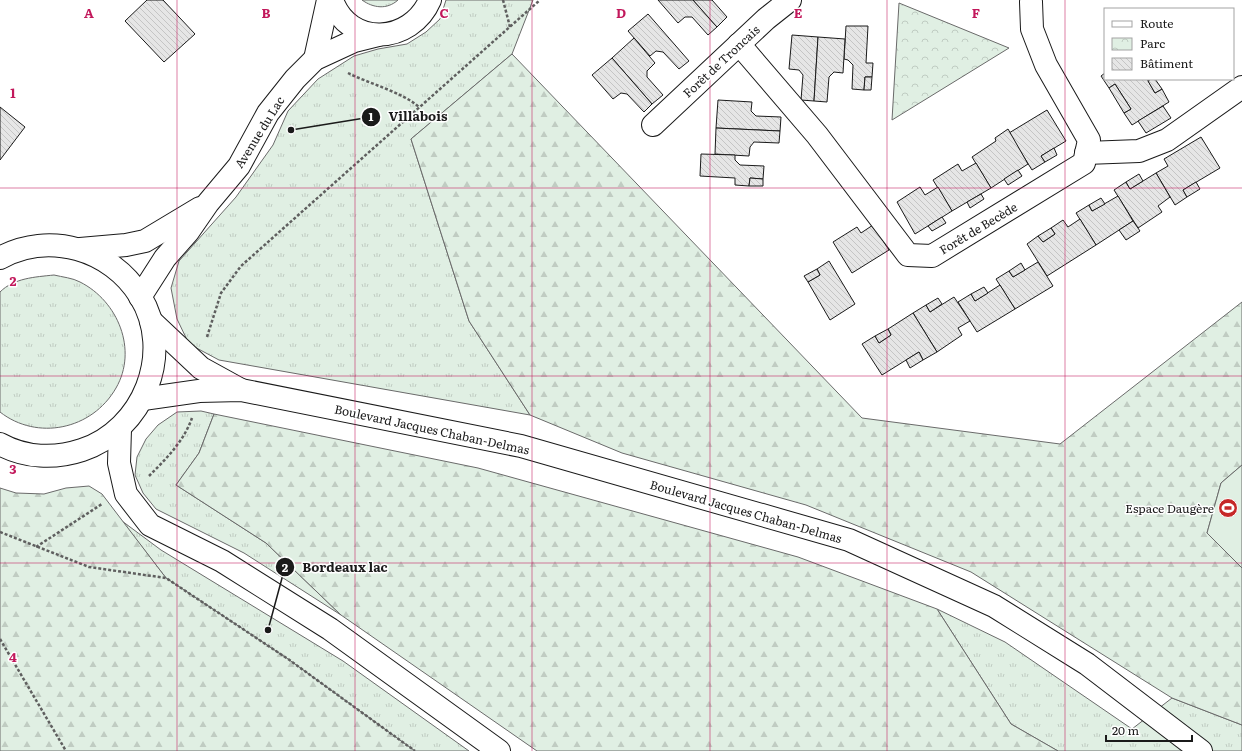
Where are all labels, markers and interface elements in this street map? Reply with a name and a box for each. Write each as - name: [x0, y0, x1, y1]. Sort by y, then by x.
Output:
- text: A: [84, 3, 94, 22]
- text: B: [262, 3, 271, 22]
- text: C: [439, 3, 449, 22]
- text: D: [616, 3, 626, 22]
- text: E: [794, 3, 803, 22]
- text: F: [972, 3, 980, 22]
- legend: [1104, 8, 1234, 80]
- text: Route: [1140, 14, 1174, 32]
- street label: Forêt de Troncais: [679, 20, 764, 101]
- text: Parc: [1140, 34, 1165, 52]
- text: Bâtiment: [1140, 54, 1193, 72]
- text: 1: [10, 83, 16, 102]
- street label: Avenue du Lac: [230, 93, 288, 171]
- callout: Villabois: [361, 104, 456, 129]
- text: Villabois: [389, 106, 448, 125]
- text: 1: [369, 107, 374, 125]
- street label: Forêt de Becède: [936, 198, 1020, 258]
- text: 2: [10, 271, 17, 290]
- street label: Boulevard Jacques Chaban-Delmas: [333, 400, 532, 459]
- text: 3: [9, 459, 17, 478]
- street label: Boulevard Jacques Chaban-Delmas: [648, 475, 845, 547]
- sports icon: Espace Daugère: [1217, 497, 1239, 519]
- place label: Espace Daugère: [1125, 499, 1214, 517]
- callout: Bordeaux lac: [275, 555, 396, 580]
- text: Bordeaux lac: [302, 557, 388, 576]
- text: 2: [282, 558, 289, 576]
- text: 4: [9, 647, 17, 666]
- scale bar: [1106, 717, 1192, 743]
- text: 20 m: [1112, 721, 1139, 739]

